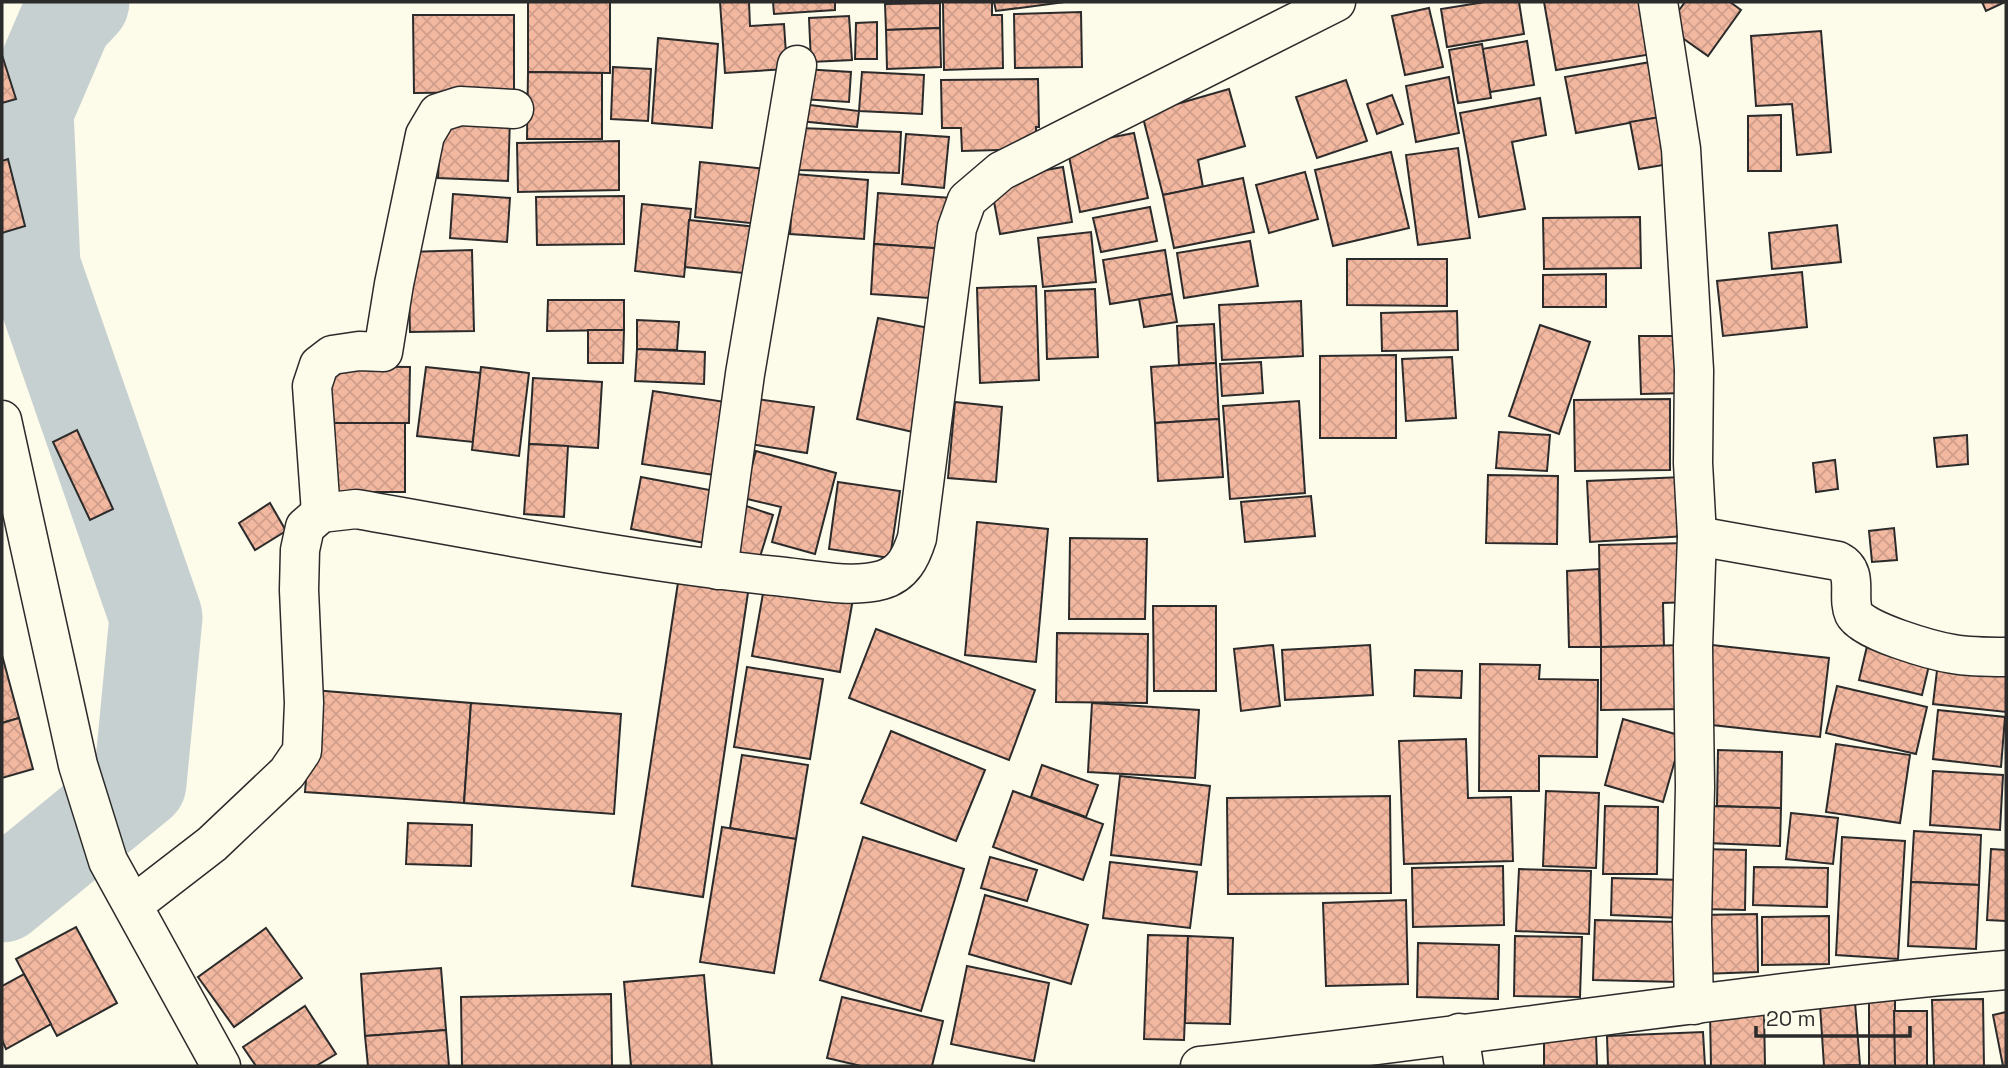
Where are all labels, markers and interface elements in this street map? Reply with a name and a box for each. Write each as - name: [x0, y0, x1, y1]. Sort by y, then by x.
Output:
- scale bar: [1756, 995, 1910, 1038]
- text: 20 m: [1766, 1005, 1816, 1032]

